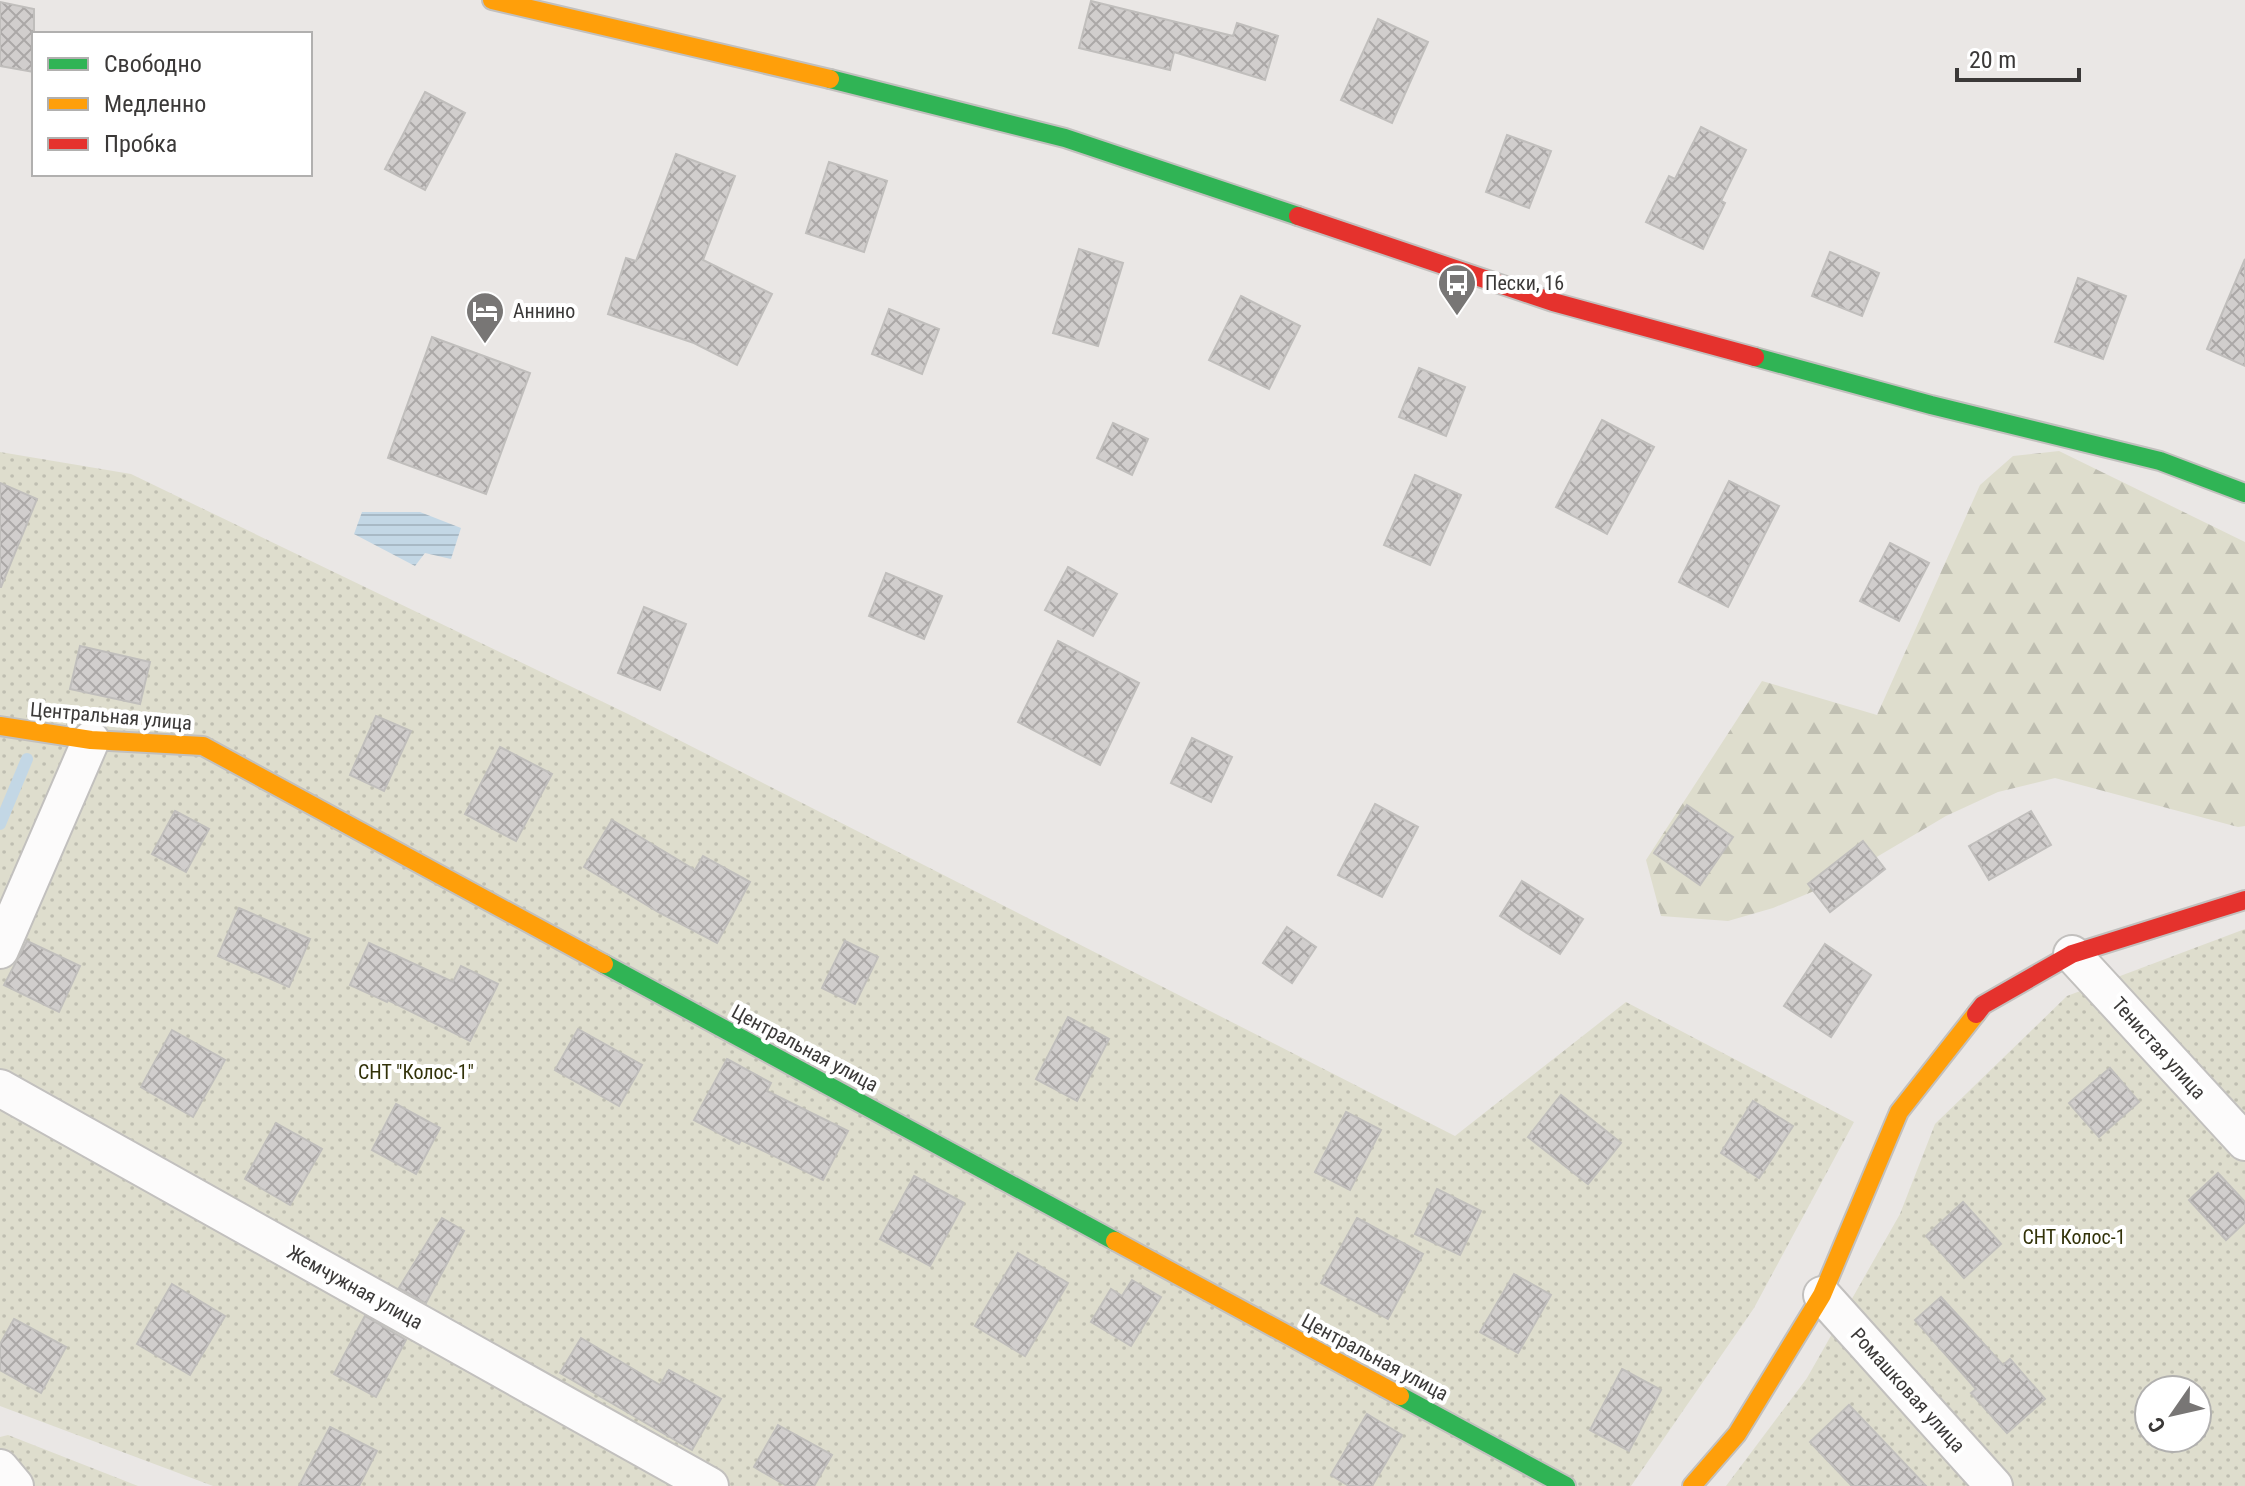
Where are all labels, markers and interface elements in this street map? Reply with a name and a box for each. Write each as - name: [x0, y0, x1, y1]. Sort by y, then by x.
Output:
- legend: [32, 32, 312, 176]
- scale bar: [1957, 32, 2079, 82]
- text: 20 m: [1969, 46, 2016, 74]
- text: Свободно: [104, 50, 202, 78]
- text: Медленно: [104, 90, 206, 118]
- text: Пробка: [104, 130, 177, 158]
- bus stop icon: Пески, 16: [1436, 262, 1478, 317]
- place label: Пески, 16: [1485, 271, 1564, 295]
- hotel icon: Аннино: [464, 290, 506, 345]
- place label: Аннино: [513, 299, 575, 323]
- street label: Центральная улица: [29, 697, 193, 735]
- street label: Тенистая улица: [2107, 992, 2211, 1104]
- street label: Центральная улица: [728, 999, 882, 1097]
- park label: СНТ "Колос-1": [358, 1060, 474, 1084]
- park label: СНТ Колос-1: [2022, 1225, 2126, 1249]
- street label: Жемчужная улица: [283, 1240, 427, 1334]
- street label: Центральная улица: [1298, 1308, 1452, 1406]
- street label: Ромашковая улица: [1846, 1323, 1970, 1457]
- north arrow: [2133, 1374, 2213, 1454]
- text: С: [2143, 1413, 2171, 1437]

